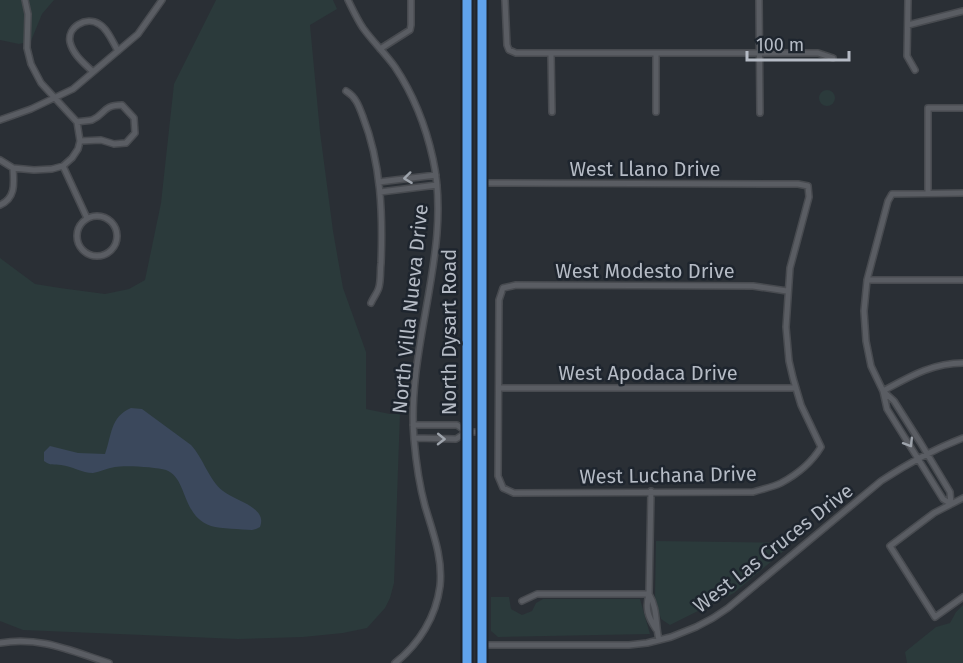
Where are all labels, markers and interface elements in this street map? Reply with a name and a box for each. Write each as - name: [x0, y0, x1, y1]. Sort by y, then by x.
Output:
- scale bar: [747, 24, 849, 62]
- text: 100 m: [756, 34, 804, 56]
- street label: West Llano Drive: [569, 157, 721, 181]
- one-way arrow: [403, 172, 412, 184]
- street label: North Villa Nueva Drive: [387, 203, 433, 415]
- street label: North Dysart Road: [437, 249, 461, 415]
- street label: West Modesto Drive: [555, 259, 735, 283]
- street label: West Apodaca Drive: [558, 361, 738, 385]
- one-way arrow: [437, 432, 446, 445]
- one-way arrow: [901, 437, 913, 447]
- street label: West Luchana Drive: [579, 461, 757, 489]
- street label: West Las Cruces Drive: [688, 478, 858, 618]

